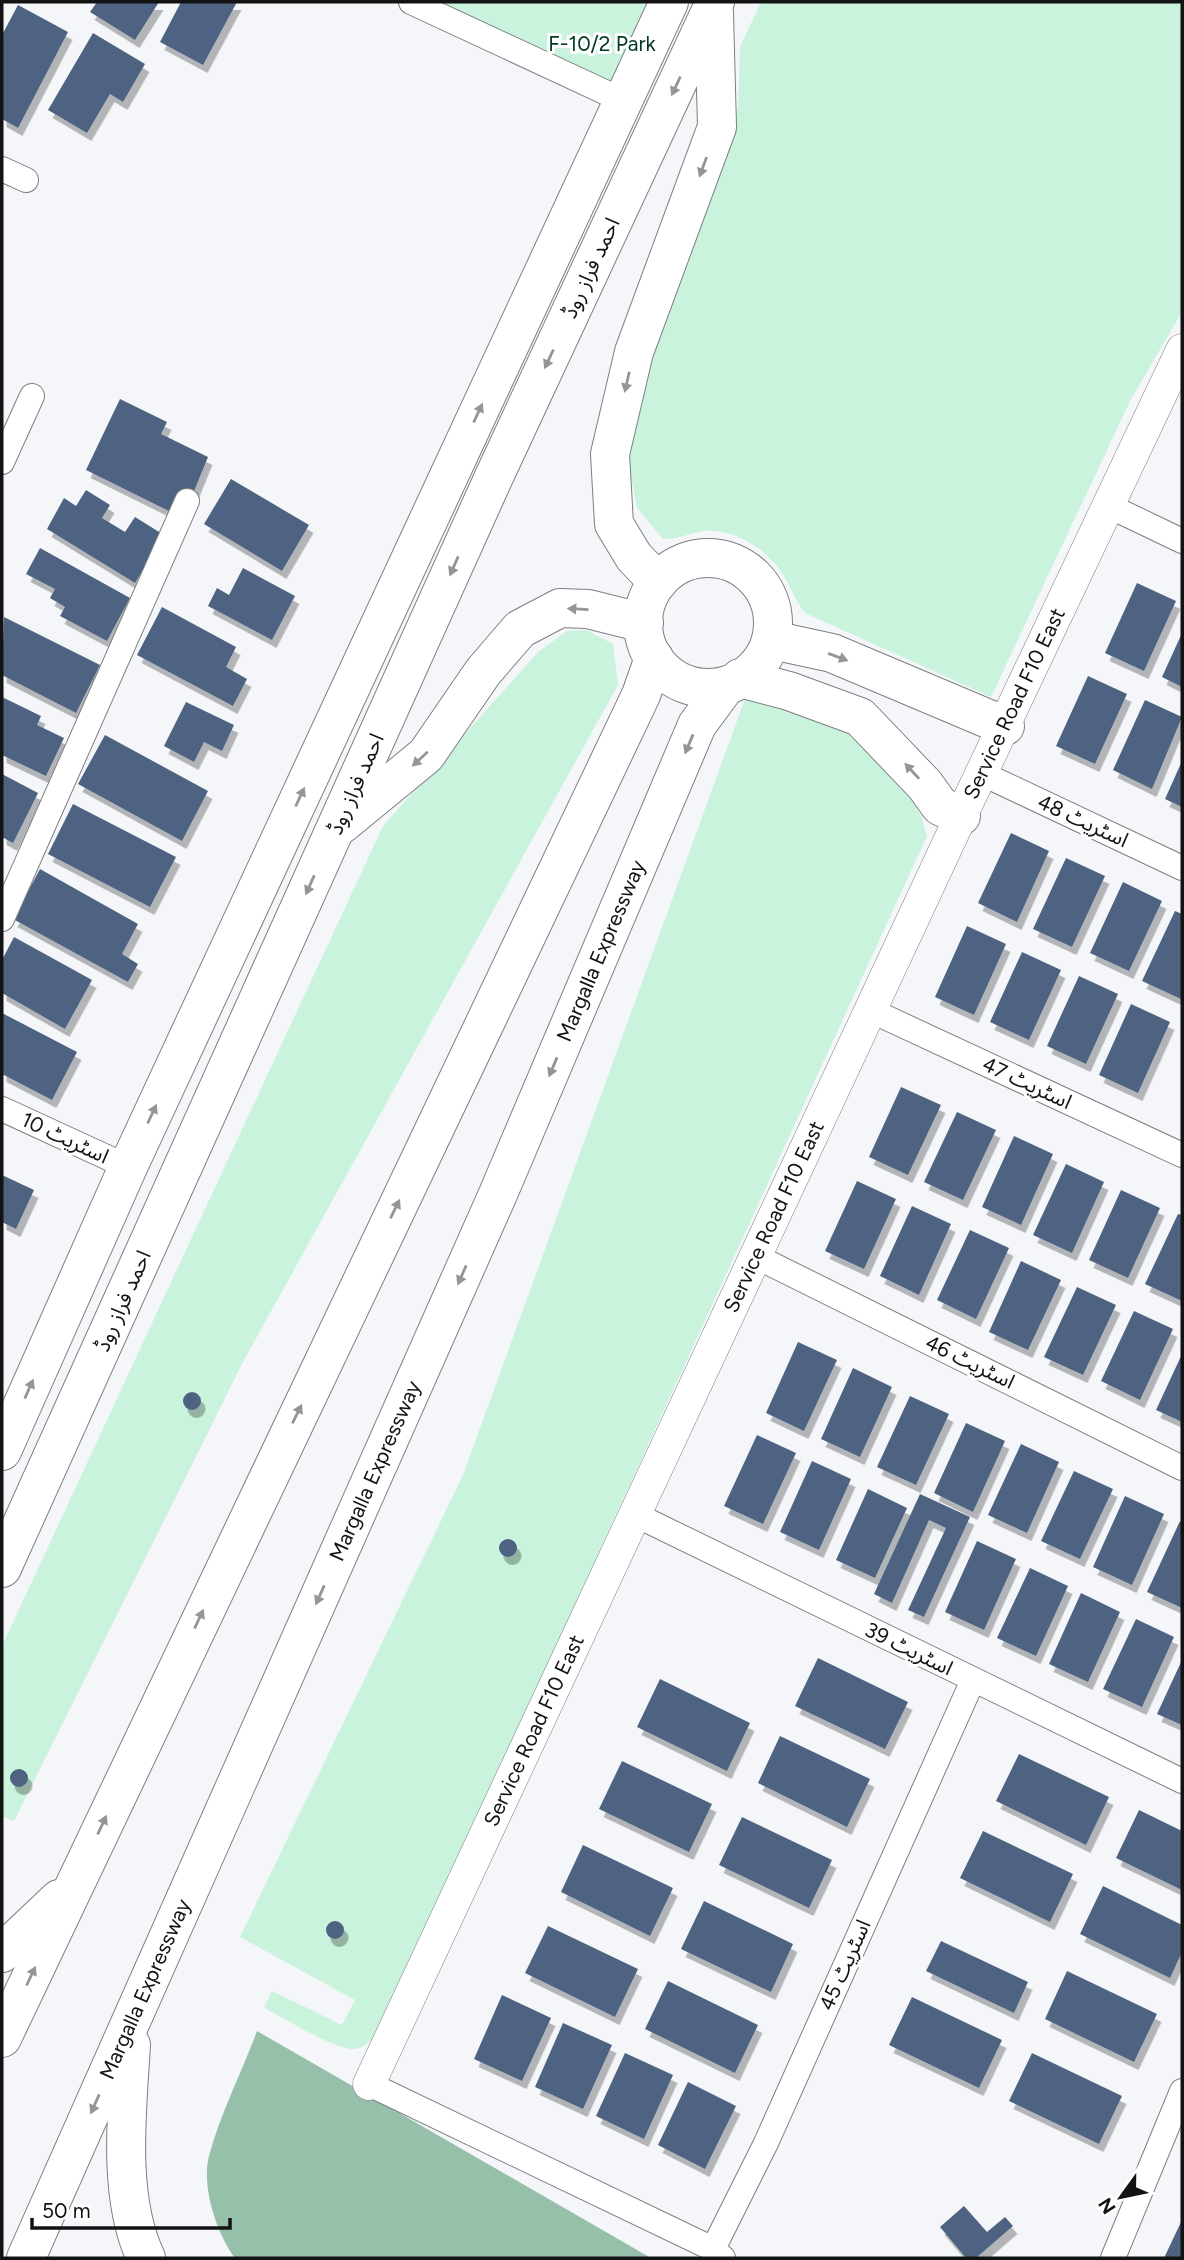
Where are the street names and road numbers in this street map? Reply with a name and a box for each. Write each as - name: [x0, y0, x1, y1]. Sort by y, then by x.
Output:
- street label: احمد فراز روڈ: [556, 214, 625, 322]
- street label: Service Road F10 East: [958, 604, 1070, 803]
- street label: احمد فراز روڈ: [322, 729, 389, 838]
- street label: اسٹریٹ 48: [1034, 789, 1133, 852]
- street label: Margalla Expressway: [551, 856, 650, 1045]
- street label: اسٹریٹ 47: [979, 1051, 1076, 1114]
- street label: اسٹریٹ 10: [18, 1106, 113, 1169]
- street label: Service Road F10 East: [718, 1117, 829, 1316]
- street label: احمد فراز روڈ: [89, 1246, 156, 1355]
- street label: اسٹریٹ 46: [921, 1329, 1019, 1394]
- street label: Margalla Expressway: [324, 1377, 426, 1565]
- street label: اسٹریٹ 39: [861, 1617, 957, 1681]
- street label: Service Road F10 East: [478, 1631, 589, 1830]
- street label: Margalla Expressway: [94, 1895, 196, 2083]
- street label: اسٹریٹ 45: [813, 1916, 876, 2014]

